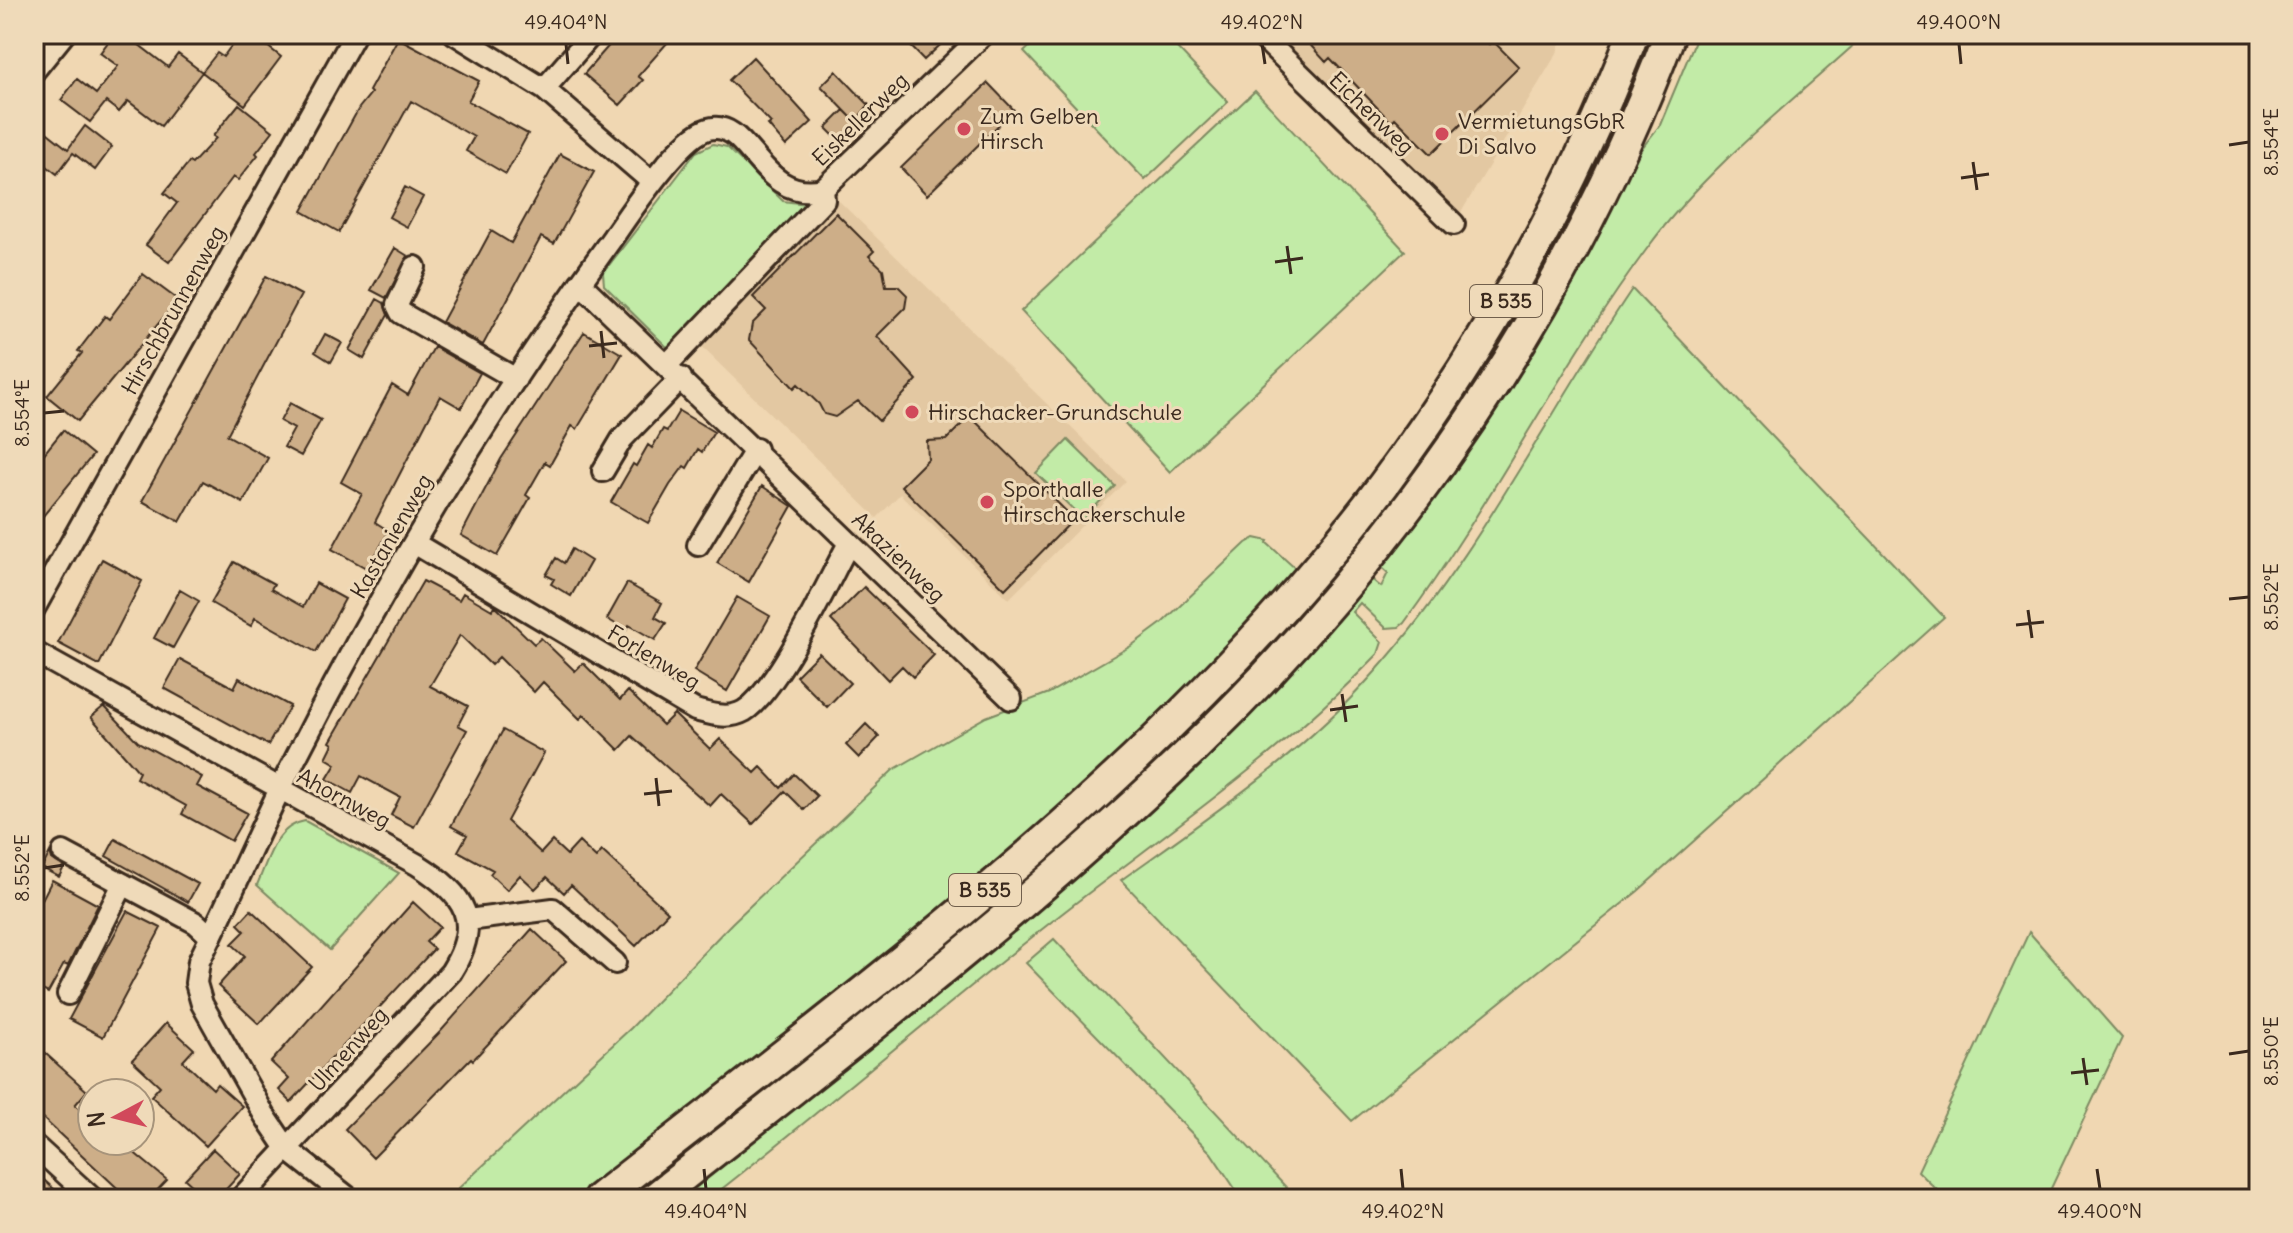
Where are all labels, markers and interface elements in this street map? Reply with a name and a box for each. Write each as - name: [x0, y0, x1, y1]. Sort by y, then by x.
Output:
- text: 49.404°N: [524, 9, 608, 34]
- text: 49.402°N: [1221, 9, 1303, 34]
- text: 49.400°N: [1917, 9, 2001, 34]
- street label: Eiskellerweg: [806, 66, 914, 172]
- street label: Eichenweg: [1324, 66, 1420, 160]
- place label: Zum Gelben Hirsch: [980, 102, 1099, 155]
- place label: VermietungsGbR Di Salvo: [1458, 107, 1625, 160]
- text: 8.554°E: [2258, 108, 2283, 176]
- marker: Zum Gelben Hirsch: [955, 120, 973, 138]
- marker: VermietungsGbR Di Salvo: [1433, 125, 1451, 143]
- street label: Hirschbrunnenweg: [115, 221, 231, 399]
- road number: B 535: [1470, 285, 1542, 317]
- text: 8.554°E: [9, 379, 34, 447]
- place label: Hirschacker-Grundschule: [928, 398, 1182, 426]
- marker: Hirschacker-Grundschule: [903, 403, 921, 421]
- street label: Kastanienweg: [344, 469, 438, 603]
- place label: Sporthalle Hirschackerschule: [1003, 475, 1186, 528]
- marker: Sporthalle Hirschackerschule: [978, 493, 996, 511]
- street label: Akazienweg: [846, 506, 952, 608]
- text: 8.552°E: [2258, 563, 2283, 631]
- street label: Forlenweg: [602, 618, 706, 696]
- street label: Ahornweg: [292, 762, 396, 834]
- text: 8.552°E: [9, 834, 34, 902]
- road number: B 535: [949, 874, 1021, 906]
- street label: Ulmenweg: [302, 1001, 394, 1097]
- text: 8.550°E: [2258, 1016, 2283, 1086]
- north arrow: [76, 1077, 156, 1157]
- text: N: [81, 1110, 111, 1129]
- text: 49.404°N: [664, 1198, 748, 1223]
- text: 49.402°N: [1362, 1198, 1444, 1223]
- text: 49.400°N: [2058, 1198, 2142, 1223]

